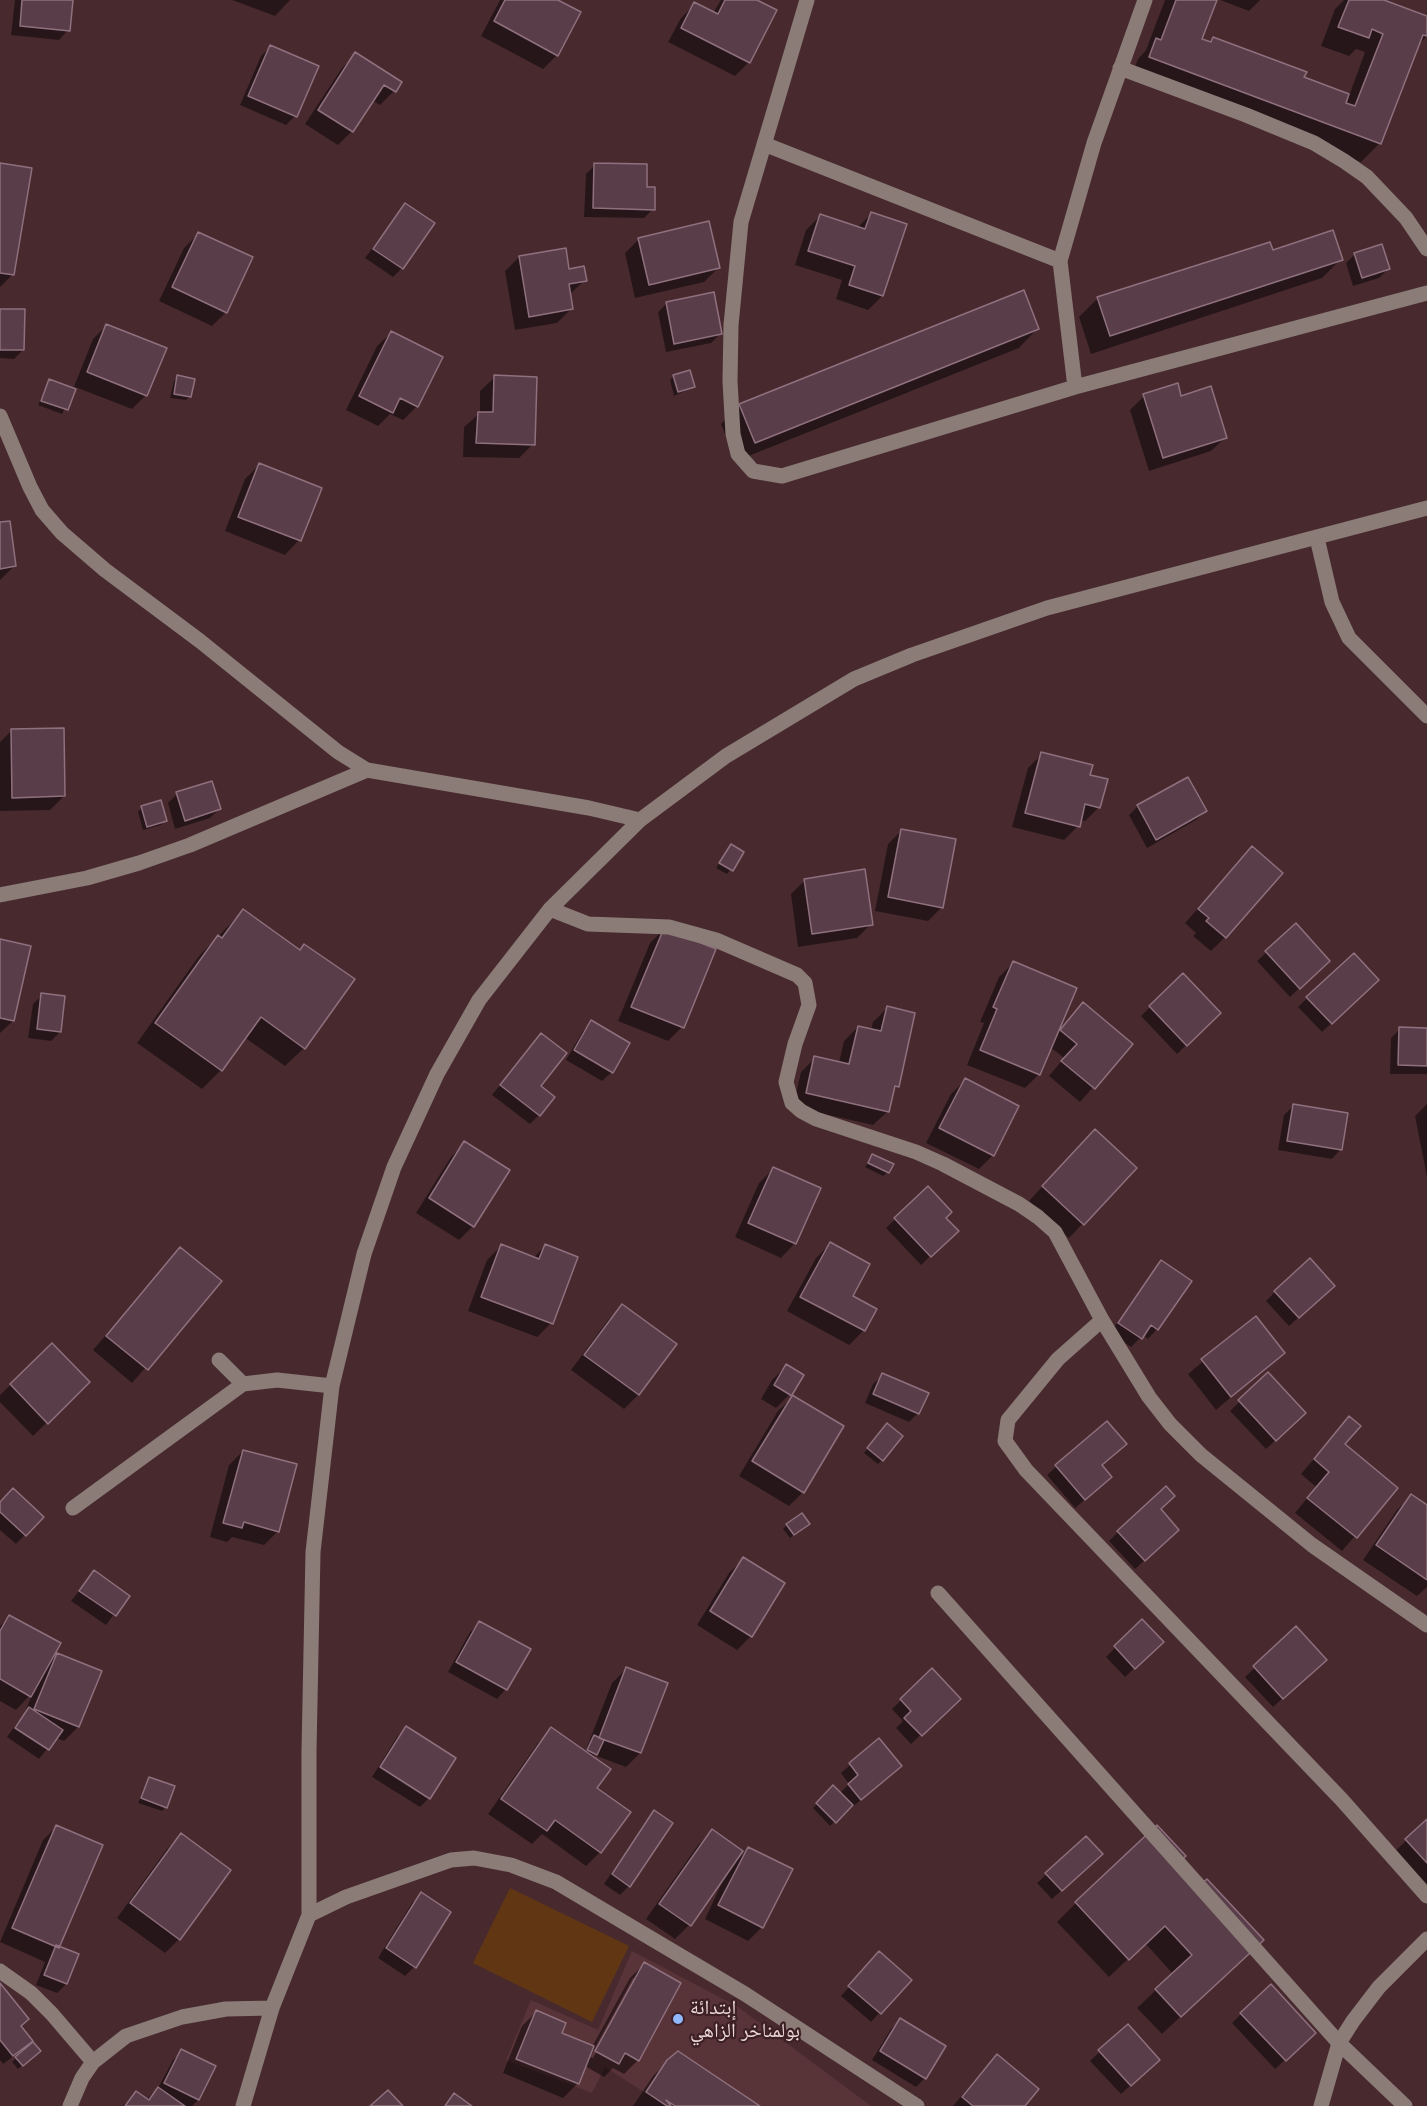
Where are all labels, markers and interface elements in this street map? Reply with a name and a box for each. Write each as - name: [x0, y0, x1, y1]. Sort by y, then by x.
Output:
- place label: إبتدائة بولمناخر الزاهي: [690, 1996, 800, 2043]
- marker: إبتدائة بولمناخر الزاهي: [671, 2012, 685, 2026]

